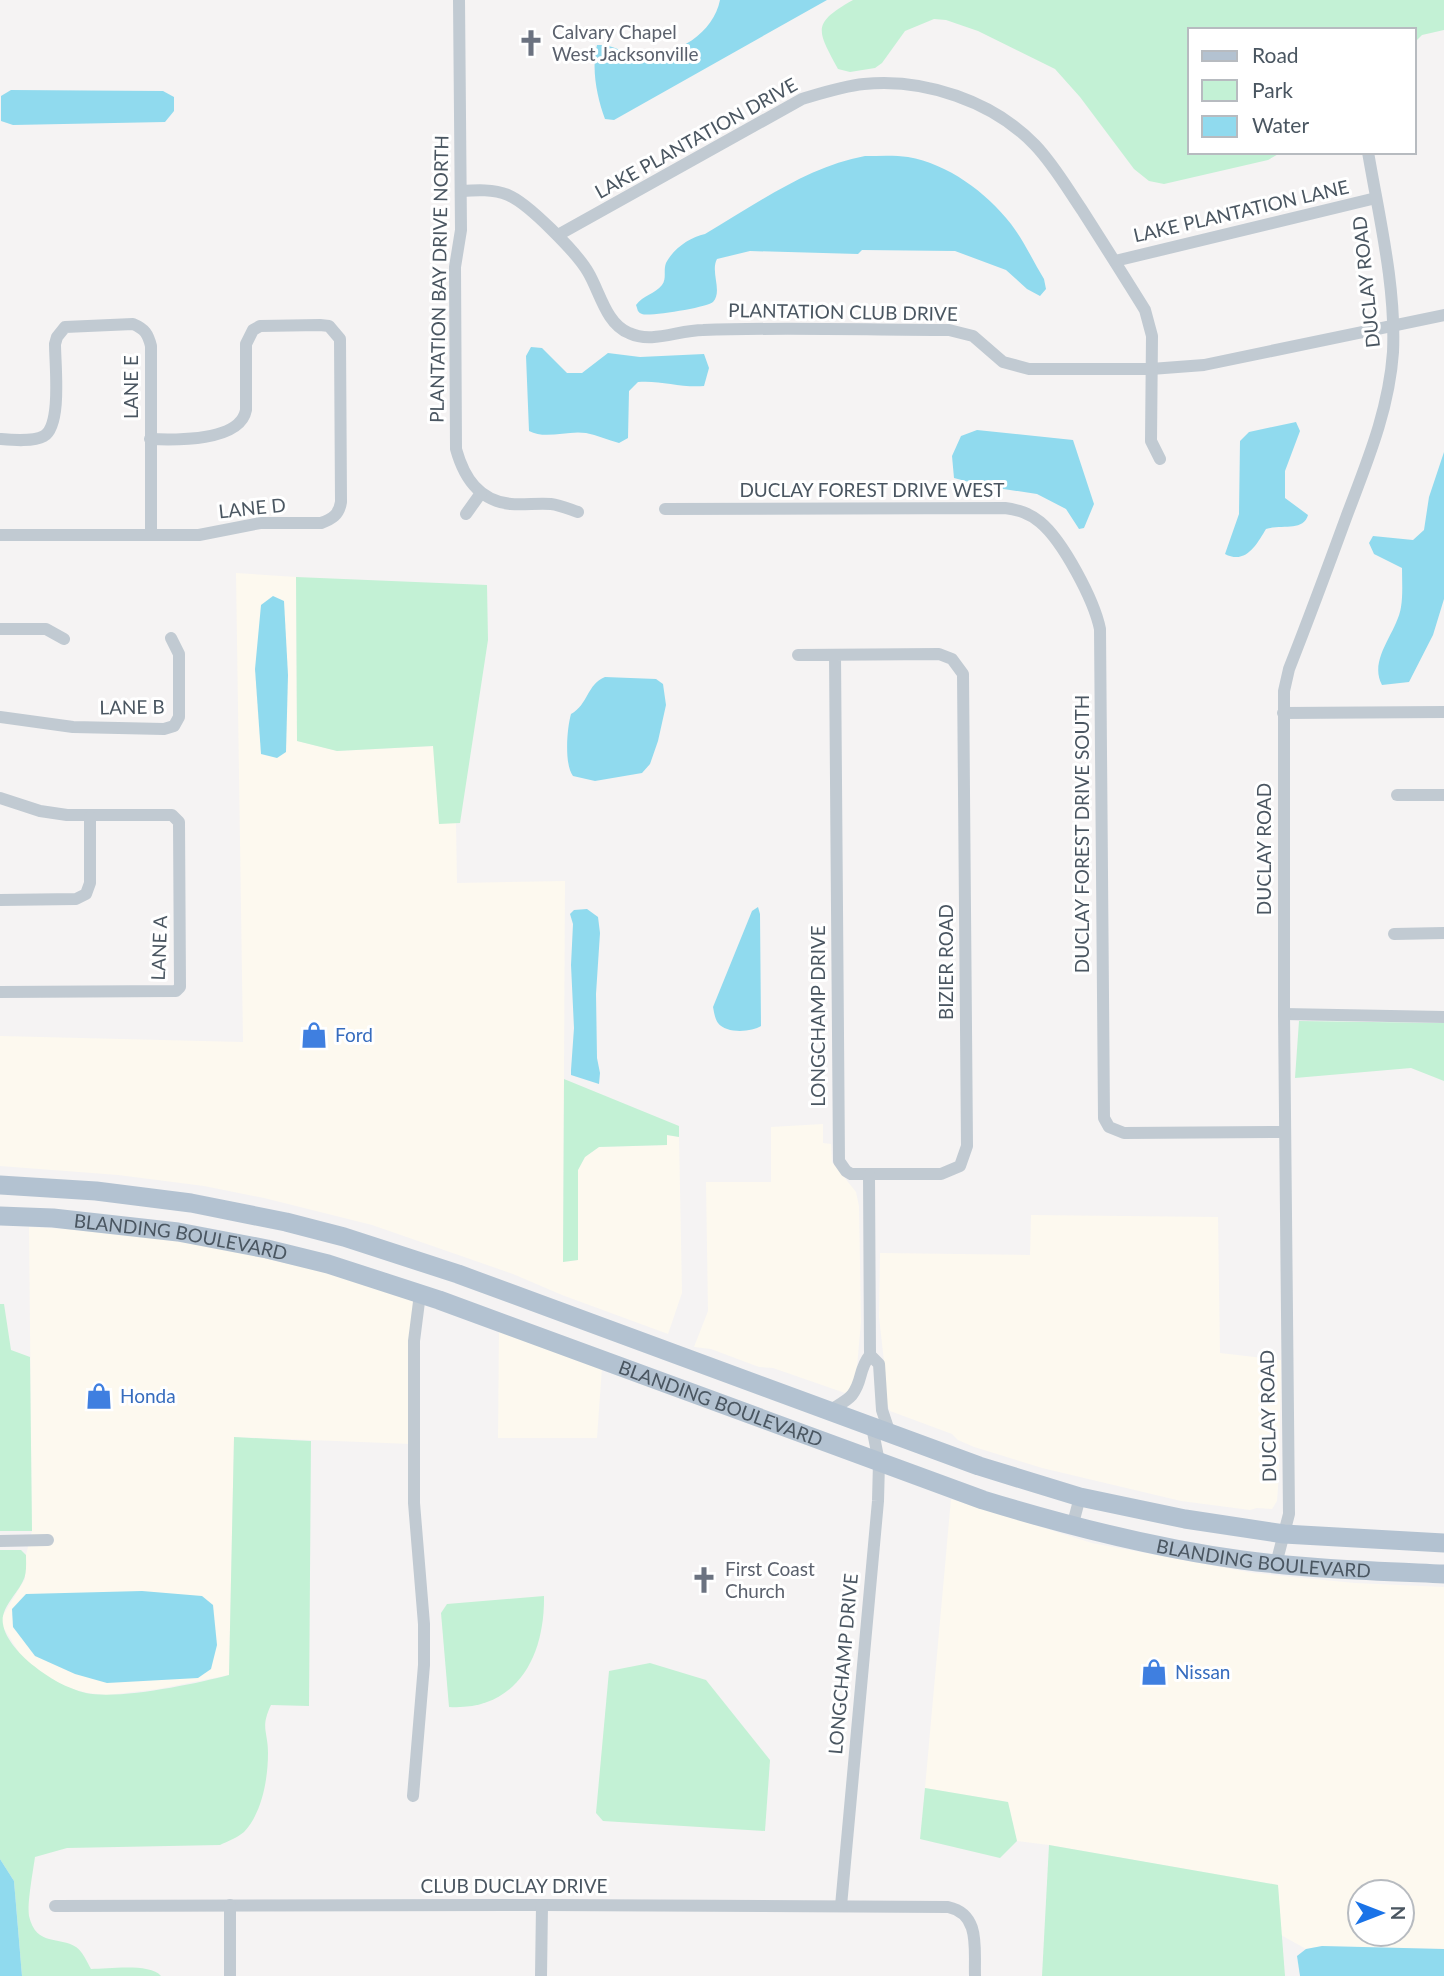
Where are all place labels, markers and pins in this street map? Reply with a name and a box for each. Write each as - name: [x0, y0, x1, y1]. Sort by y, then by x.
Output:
- place label: Calvary Chapel West Jacksonville: [552, 20, 699, 65]
- church icon: Calvary Chapel West Jacksonville: [516, 28, 546, 58]
- shop icon: Ford: [299, 1020, 329, 1050]
- place label: Ford: [335, 1023, 373, 1046]
- shop icon: Honda: [84, 1381, 114, 1411]
- place label: Honda: [120, 1384, 176, 1407]
- place label: First Coast Church: [725, 1557, 815, 1602]
- church icon: First Coast Church: [689, 1565, 719, 1595]
- shop icon: Nissan: [1139, 1657, 1169, 1687]
- place label: Nissan: [1175, 1660, 1230, 1683]

